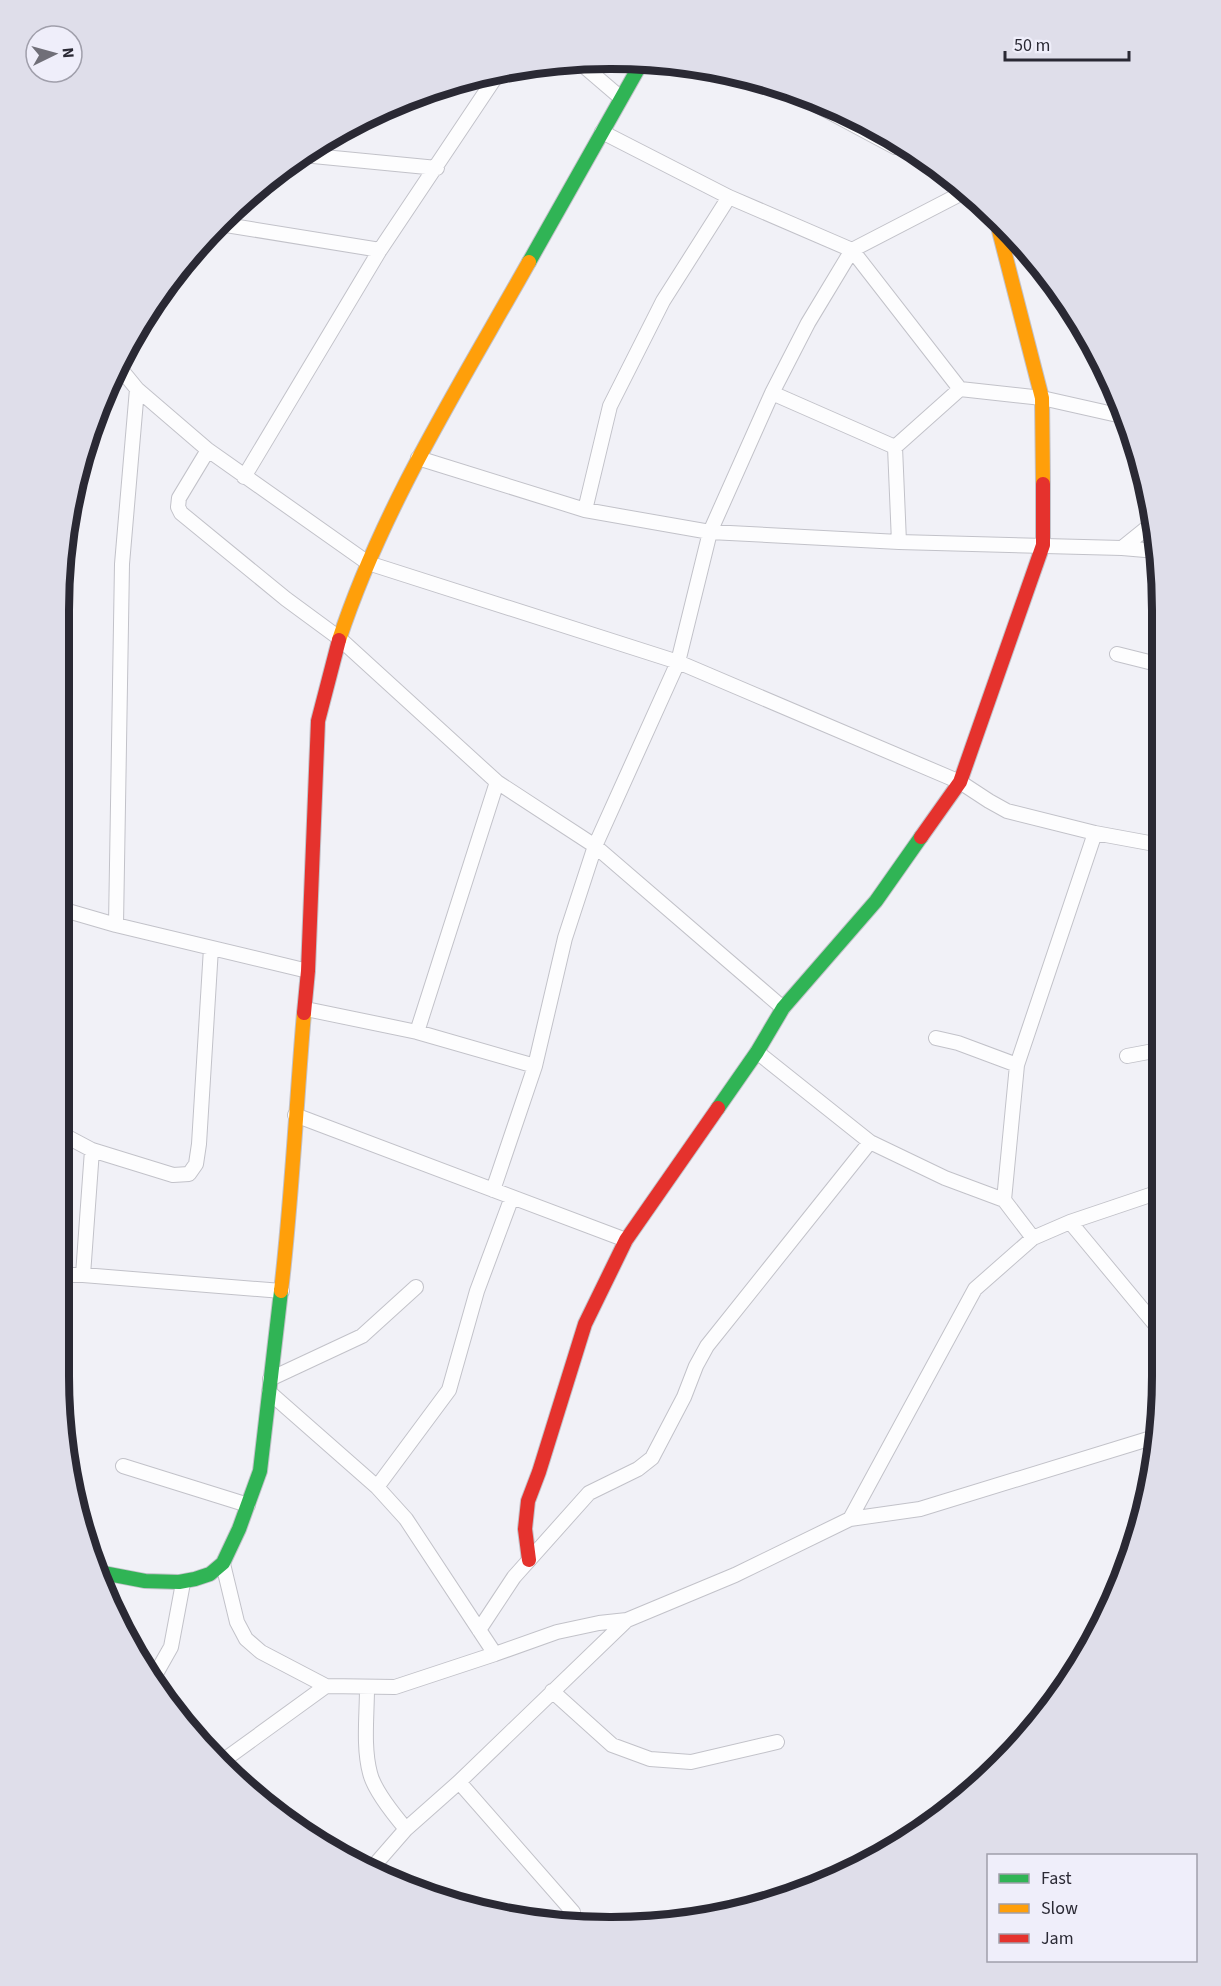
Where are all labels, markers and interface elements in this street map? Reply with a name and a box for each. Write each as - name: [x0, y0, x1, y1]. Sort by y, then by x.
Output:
- north arrow: [24, 24, 84, 84]
- scale bar: [1005, 24, 1130, 62]
- text: 50 m: [1014, 33, 1050, 58]
- text: N: [57, 47, 79, 59]
- legend: [987, 1854, 1197, 1962]
- text: Fast: [1041, 1866, 1072, 1891]
- text: Slow: [1041, 1896, 1078, 1921]
- text: Jam: [1041, 1926, 1074, 1951]

